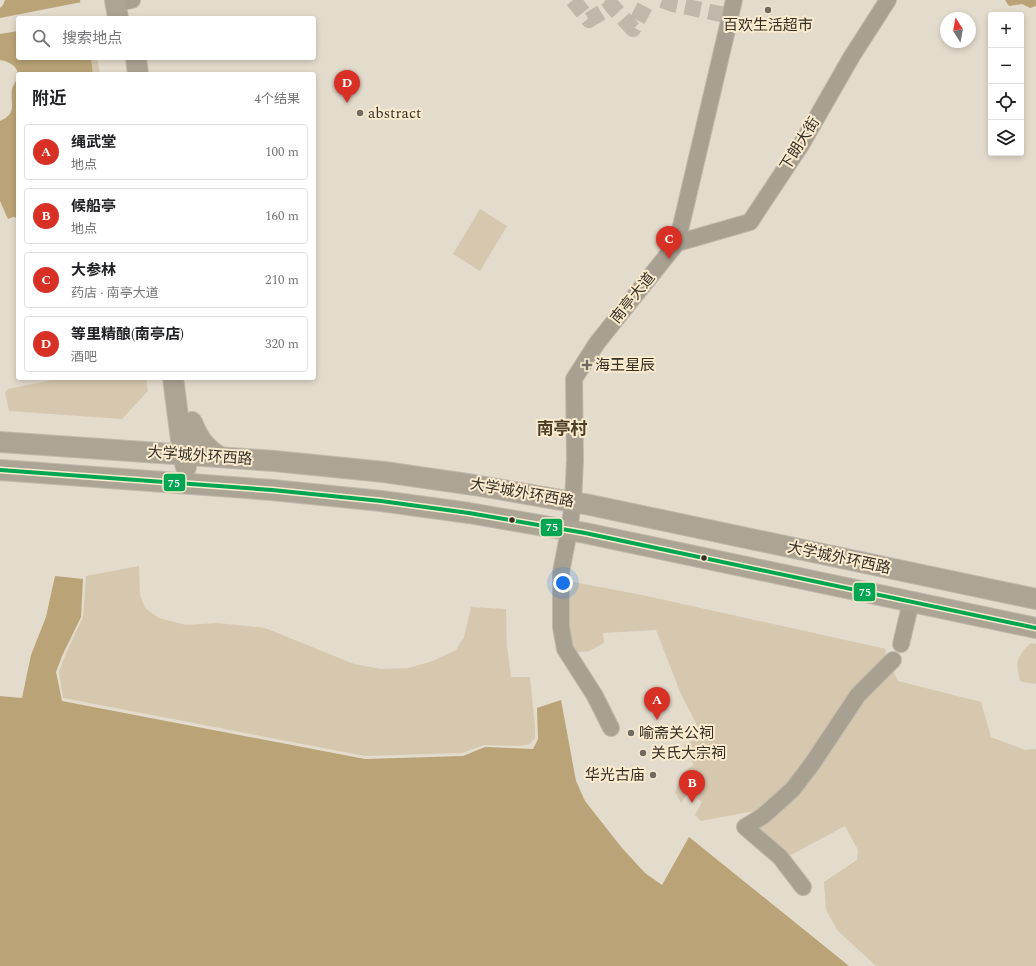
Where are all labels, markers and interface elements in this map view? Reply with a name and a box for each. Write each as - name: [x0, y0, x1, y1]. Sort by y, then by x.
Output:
- marker: 百欢生活超市: [763, 5, 773, 15]
- north arrow: [940, 12, 976, 48]
- map controls: [988, 12, 1024, 156]
- button: +: [988, 12, 1024, 48]
- place label: 百欢生活超市: [723, 14, 813, 37]
- search box: [16, 16, 316, 60]
- icon: search: [30, 27, 52, 49]
- text: 搜索地点: [62, 27, 122, 50]
- button: −: [988, 48, 1024, 84]
- pin: D: [334, 70, 360, 103]
- button: locate: [988, 84, 1024, 120]
- text: 附近: [32, 86, 66, 112]
- text: 4个结果: [254, 89, 300, 109]
- place label: abstract: [368, 102, 421, 125]
- marker: abstract: [355, 108, 365, 118]
- street label: 下朗大街: [774, 112, 826, 176]
- button: layers: [988, 120, 1024, 156]
- text: 绳武堂: [71, 131, 116, 154]
- text: A: [41, 142, 51, 162]
- text: 100 m: [265, 142, 299, 162]
- text: 地点: [71, 155, 97, 175]
- text: 候船亭: [71, 195, 116, 218]
- text: B: [41, 206, 51, 226]
- text: 160 m: [265, 206, 299, 226]
- text: 地点: [71, 219, 97, 239]
- pin: C: [656, 226, 682, 259]
- text: 大参林: [71, 259, 116, 282]
- street label: 南亭大道: [605, 267, 661, 329]
- text: C: [41, 270, 51, 290]
- text: 210 m: [265, 270, 299, 290]
- text: 药店 · 南亭大道: [71, 283, 159, 303]
- text: 等里精酿(南亭店): [71, 323, 184, 346]
- text: D: [41, 334, 51, 354]
- text: 320 m: [265, 334, 299, 354]
- text: 酒吧: [71, 347, 97, 367]
- place label: 海王星辰: [595, 354, 655, 377]
- marker: 海王星辰: [582, 360, 592, 370]
- district label: 南亭村: [537, 416, 588, 442]
- street label: 大学城外环西路: [147, 441, 253, 471]
- line badge: 75: [163, 473, 186, 492]
- street label: 大学城外环西路: [468, 473, 576, 513]
- text: 75: [168, 475, 180, 492]
- unlabelled marker: [507, 515, 517, 525]
- line badge: 75: [540, 518, 563, 537]
- text: 75: [546, 519, 558, 536]
- street label: 大学城外环西路: [785, 536, 893, 580]
- unlabelled marker: [699, 553, 709, 563]
- your location: [553, 573, 573, 593]
- line badge: 75: [853, 582, 876, 602]
- text: 75: [859, 584, 871, 601]
- pin: A: [644, 687, 670, 720]
- place label: 喻斋关公祠: [639, 722, 714, 745]
- marker: 喻斋关公祠: [626, 728, 636, 738]
- place label: 关氏大宗祠: [651, 742, 726, 765]
- marker: 关氏大宗祠: [638, 748, 648, 758]
- place label: 华光古庙: [585, 764, 645, 787]
- marker: 华光古庙: [648, 770, 658, 780]
- pin: B: [679, 770, 705, 803]

